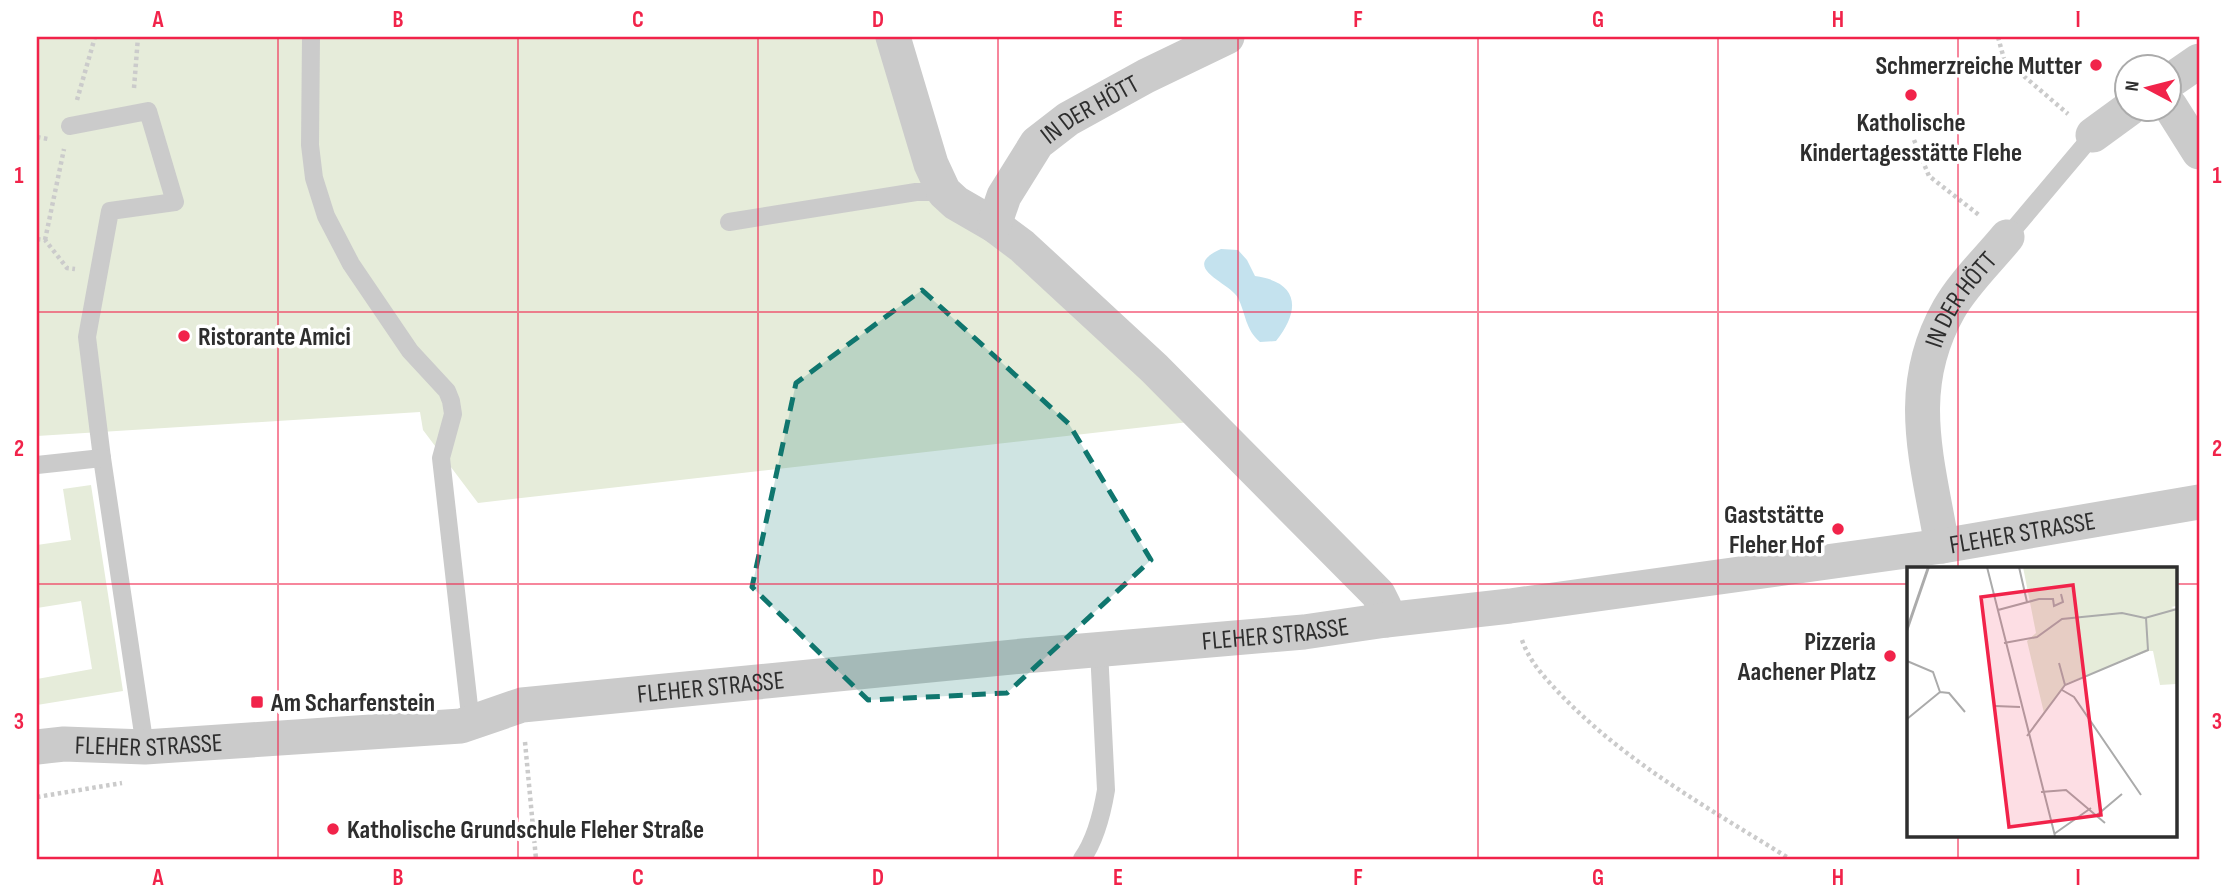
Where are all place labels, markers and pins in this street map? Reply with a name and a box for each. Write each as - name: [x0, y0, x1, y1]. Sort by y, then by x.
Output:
- place label: Schmerzreiche Mutter: [1875, 51, 2082, 82]
- marker: Schmerzreiche Mutter: [2088, 57, 2104, 73]
- marker: Katholische Kindertagesstätte Flehe: [1903, 87, 1919, 103]
- place label: Katholische Kindertagesstätte Flehe: [1800, 108, 2022, 169]
- place label: Ristorante Amici: [198, 322, 351, 353]
- marker: Ristorante Amici: [176, 328, 192, 344]
- place label: Gaststätte Fleher Hof: [1724, 500, 1825, 561]
- marker: Gaststätte Fleher Hof: [1830, 521, 1846, 537]
- place label: Pizzeria Aachener Platz: [1737, 627, 1876, 688]
- marker: Pizzeria Aachener Platz: [1882, 648, 1898, 664]
- place label: Am Scharfenstein: [270, 688, 435, 719]
- marker: Am Scharfenstein: [249, 694, 265, 710]
- place label: Katholische Grundschule Fleher Straße: [347, 815, 704, 846]
- marker: Katholische Grundschule Fleher Straße: [325, 821, 341, 837]

